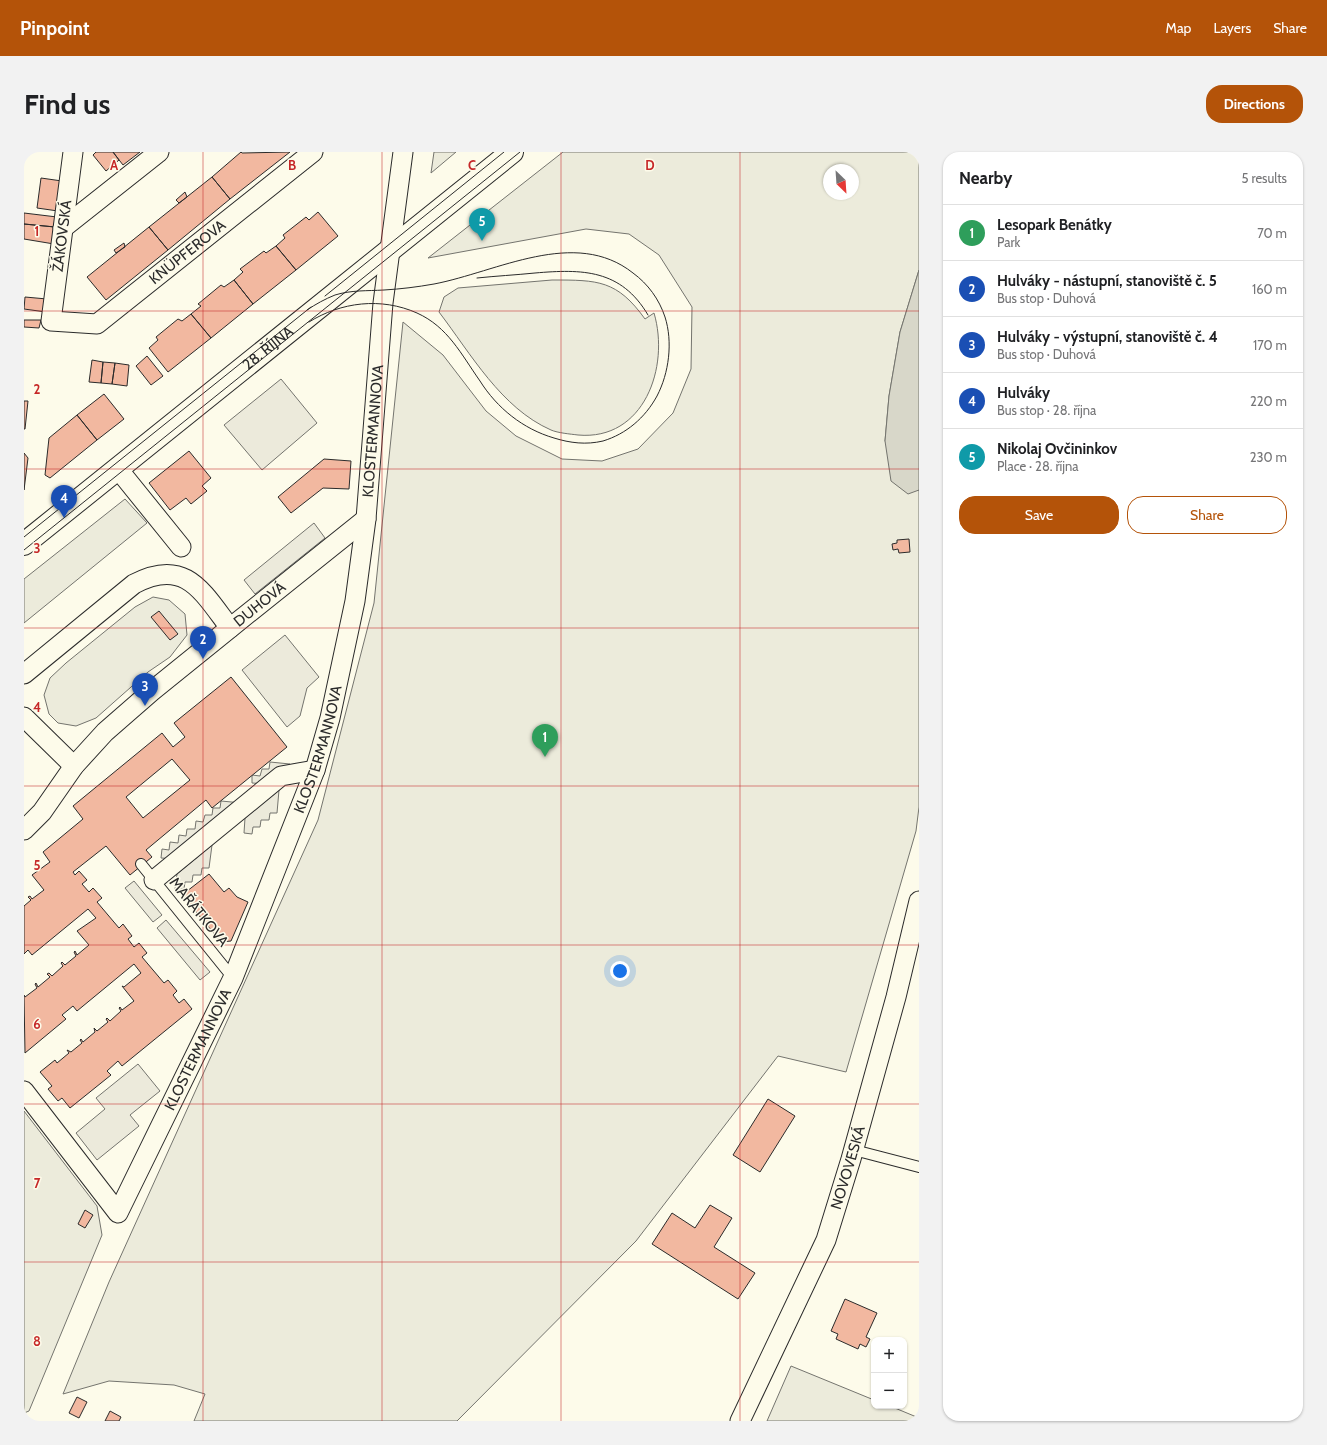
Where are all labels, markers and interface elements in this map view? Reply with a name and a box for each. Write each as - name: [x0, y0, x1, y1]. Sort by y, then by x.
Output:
- text: Pinpoint: [20, 17, 89, 40]
- text: Map: [1166, 19, 1191, 37]
- text: Layers: [1213, 19, 1251, 37]
- text: Share: [1273, 19, 1307, 37]
- button: Directions: [1206, 85, 1303, 123]
- text: Find us: [24, 87, 110, 121]
- text: A: [110, 157, 119, 173]
- text: B: [288, 157, 296, 173]
- text: C: [468, 157, 476, 173]
- text: D: [645, 157, 655, 173]
- north arrow: [823, 164, 859, 200]
- text: Nearby: [959, 168, 1012, 188]
- text: 5 results: [1241, 170, 1287, 186]
- street label: ŽÁKOVSKÁ: [48, 198, 75, 273]
- pin: 5: [469, 208, 495, 241]
- street label: KNÜPFEROVA: [145, 216, 230, 288]
- text: Lesopark Benátky: [997, 216, 1112, 234]
- text: 1: [35, 223, 39, 239]
- text: 1: [970, 225, 974, 241]
- text: 70 m: [1257, 225, 1287, 241]
- text: Park: [997, 234, 1020, 250]
- text: Hulváky - nástupní, stanoviště č. 5: [997, 272, 1217, 290]
- text: 2: [969, 281, 975, 297]
- text: 160 m: [1252, 281, 1287, 297]
- text: Bus stop · Duhová: [997, 290, 1096, 306]
- street label: 28. ŘÍJNA: [239, 322, 298, 374]
- text: Hulváky - výstupní, stanoviště č. 4: [997, 328, 1218, 346]
- text: 3: [968, 337, 976, 353]
- text: 170 m: [1253, 337, 1287, 353]
- text: Bus stop · Duhová: [997, 346, 1096, 362]
- street label: KLOSTERMANNOVA: [359, 363, 387, 498]
- text: 2: [34, 381, 41, 397]
- text: Hulváky: [997, 384, 1050, 402]
- text: 4: [968, 393, 976, 409]
- text: 220 m: [1250, 393, 1287, 409]
- text: Bus stop · 28. října: [997, 402, 1096, 418]
- text: Nikolaj Ovčininkov: [997, 440, 1117, 458]
- text: 5: [969, 449, 975, 465]
- text: 230 m: [1250, 449, 1287, 465]
- text: Place · 28. října: [997, 458, 1079, 474]
- pin: 4: [51, 485, 77, 518]
- button: Save: [959, 496, 1119, 534]
- button: Share: [1127, 496, 1287, 534]
- text: 3: [33, 540, 41, 556]
- street label: DUHOVÁ: [230, 577, 290, 631]
- pin: 2: [190, 626, 216, 659]
- pin: 3: [132, 673, 158, 706]
- street label: KLOSTERMANNOVA: [290, 683, 346, 816]
- text: 4: [33, 699, 41, 715]
- pin: 1: [532, 724, 558, 757]
- text: 5: [34, 857, 41, 873]
- street label: MAŘÁTKOVA: [166, 873, 234, 951]
- your location: [610, 961, 630, 981]
- street label: KLOSTERMANNOVA: [161, 985, 236, 1113]
- text: 6: [33, 1016, 41, 1032]
- street label: NOVOVESKÁ: [827, 1123, 869, 1212]
- text: 7: [34, 1175, 41, 1191]
- text: 8: [33, 1333, 41, 1349]
- map controls: [871, 1337, 907, 1409]
- button: +: [871, 1337, 907, 1373]
- button: −: [871, 1373, 907, 1409]

